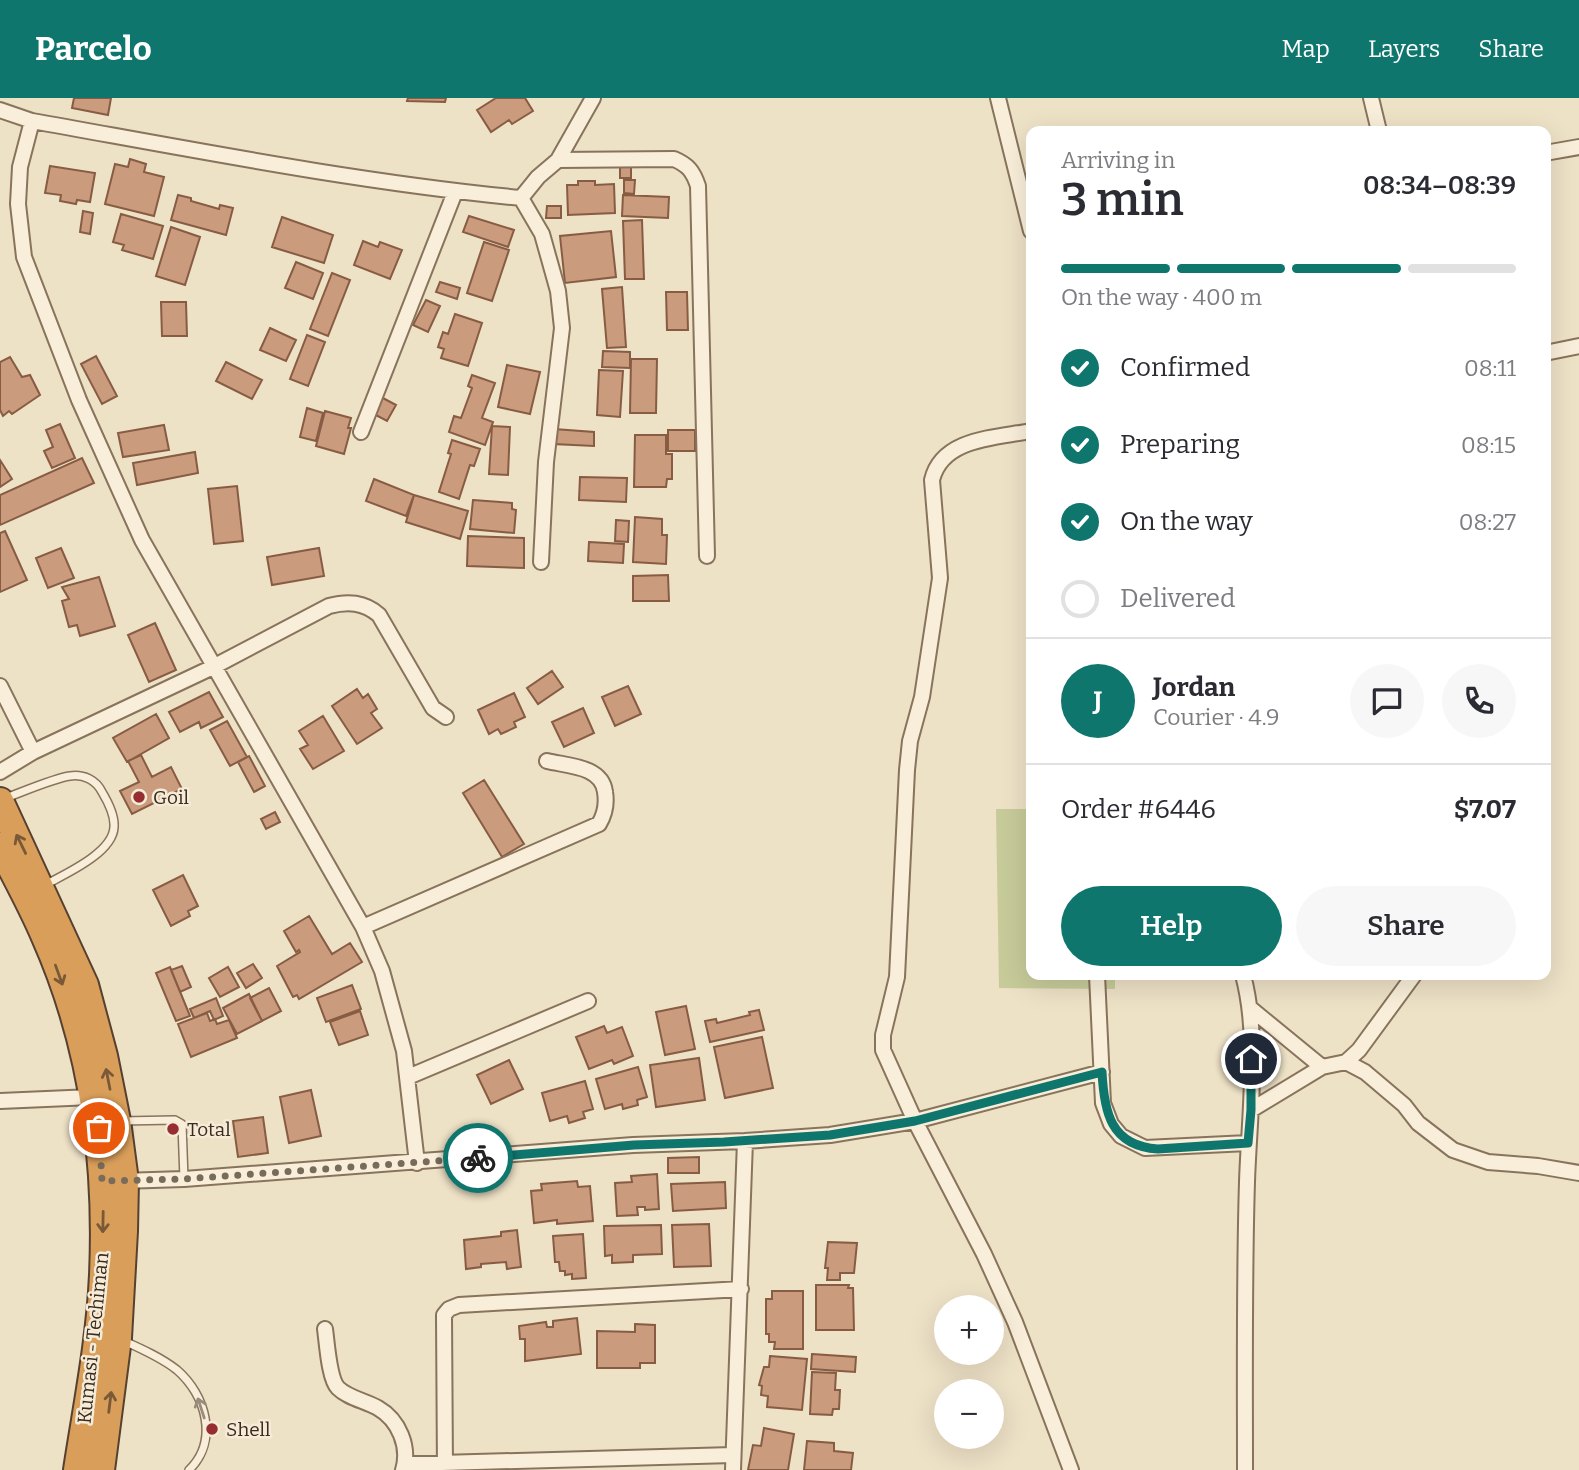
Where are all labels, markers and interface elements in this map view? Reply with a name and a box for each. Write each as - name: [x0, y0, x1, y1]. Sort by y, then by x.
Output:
- text: Parcelo: [35, 29, 152, 69]
- text: Map: [1282, 35, 1330, 63]
- text: Layers: [1368, 35, 1440, 63]
- text: Share: [1478, 35, 1544, 63]
- text: Arriving in: [1061, 146, 1175, 174]
- text: 08:34–08:39: [1363, 170, 1516, 201]
- text: 3 min: [1061, 172, 1184, 227]
- text: On the way · 400 m: [1061, 283, 1262, 311]
- icon: check: [1061, 349, 1099, 387]
- text: Confirmed: [1120, 352, 1250, 383]
- text: 08:11: [1464, 354, 1516, 382]
- icon: check: [1061, 426, 1099, 464]
- text: Preparing: [1120, 429, 1240, 460]
- text: 08:15: [1461, 431, 1516, 459]
- icon: check: [1061, 503, 1099, 541]
- text: On the way: [1120, 506, 1253, 537]
- text: 08:27: [1459, 508, 1516, 536]
- text: Delivered: [1120, 583, 1235, 614]
- button: chat: [1350, 664, 1424, 738]
- button: phone: [1442, 664, 1516, 738]
- text: Jordan: [1153, 672, 1235, 703]
- text: J: [1094, 686, 1102, 717]
- text: Courier · 4.9: [1153, 703, 1280, 731]
- place label: Goil: [153, 786, 189, 809]
- marker: Goil: [131, 789, 147, 805]
- text: Order #6446: [1061, 794, 1216, 825]
- text: $7.07: [1454, 794, 1516, 825]
- one-way arrow: [13, 834, 27, 855]
- button: Help: [1061, 886, 1282, 966]
- button: Share: [1296, 886, 1516, 966]
- one-way arrow: [54, 964, 66, 986]
- pin: [1221, 1029, 1281, 1089]
- icon: home: [1232, 1040, 1270, 1078]
- one-way arrow: [101, 1068, 115, 1091]
- pin: [69, 1098, 129, 1158]
- icon: bag: [80, 1109, 118, 1147]
- place label: Total: [187, 1118, 231, 1141]
- marker: Total: [165, 1121, 181, 1137]
- courier: [443, 1123, 513, 1193]
- icon: bike: [459, 1139, 497, 1177]
- one-way arrow: [96, 1210, 110, 1233]
- street label: Kumasi - Techiman: [73, 1251, 113, 1425]
- map controls: [934, 1295, 1004, 1449]
- button: +: [934, 1295, 1004, 1365]
- button: −: [934, 1379, 1004, 1449]
- one-way arrow: [104, 1391, 117, 1414]
- one-way arrow: [194, 1397, 207, 1419]
- place label: Shell: [226, 1418, 271, 1441]
- marker: Shell: [204, 1421, 220, 1437]

